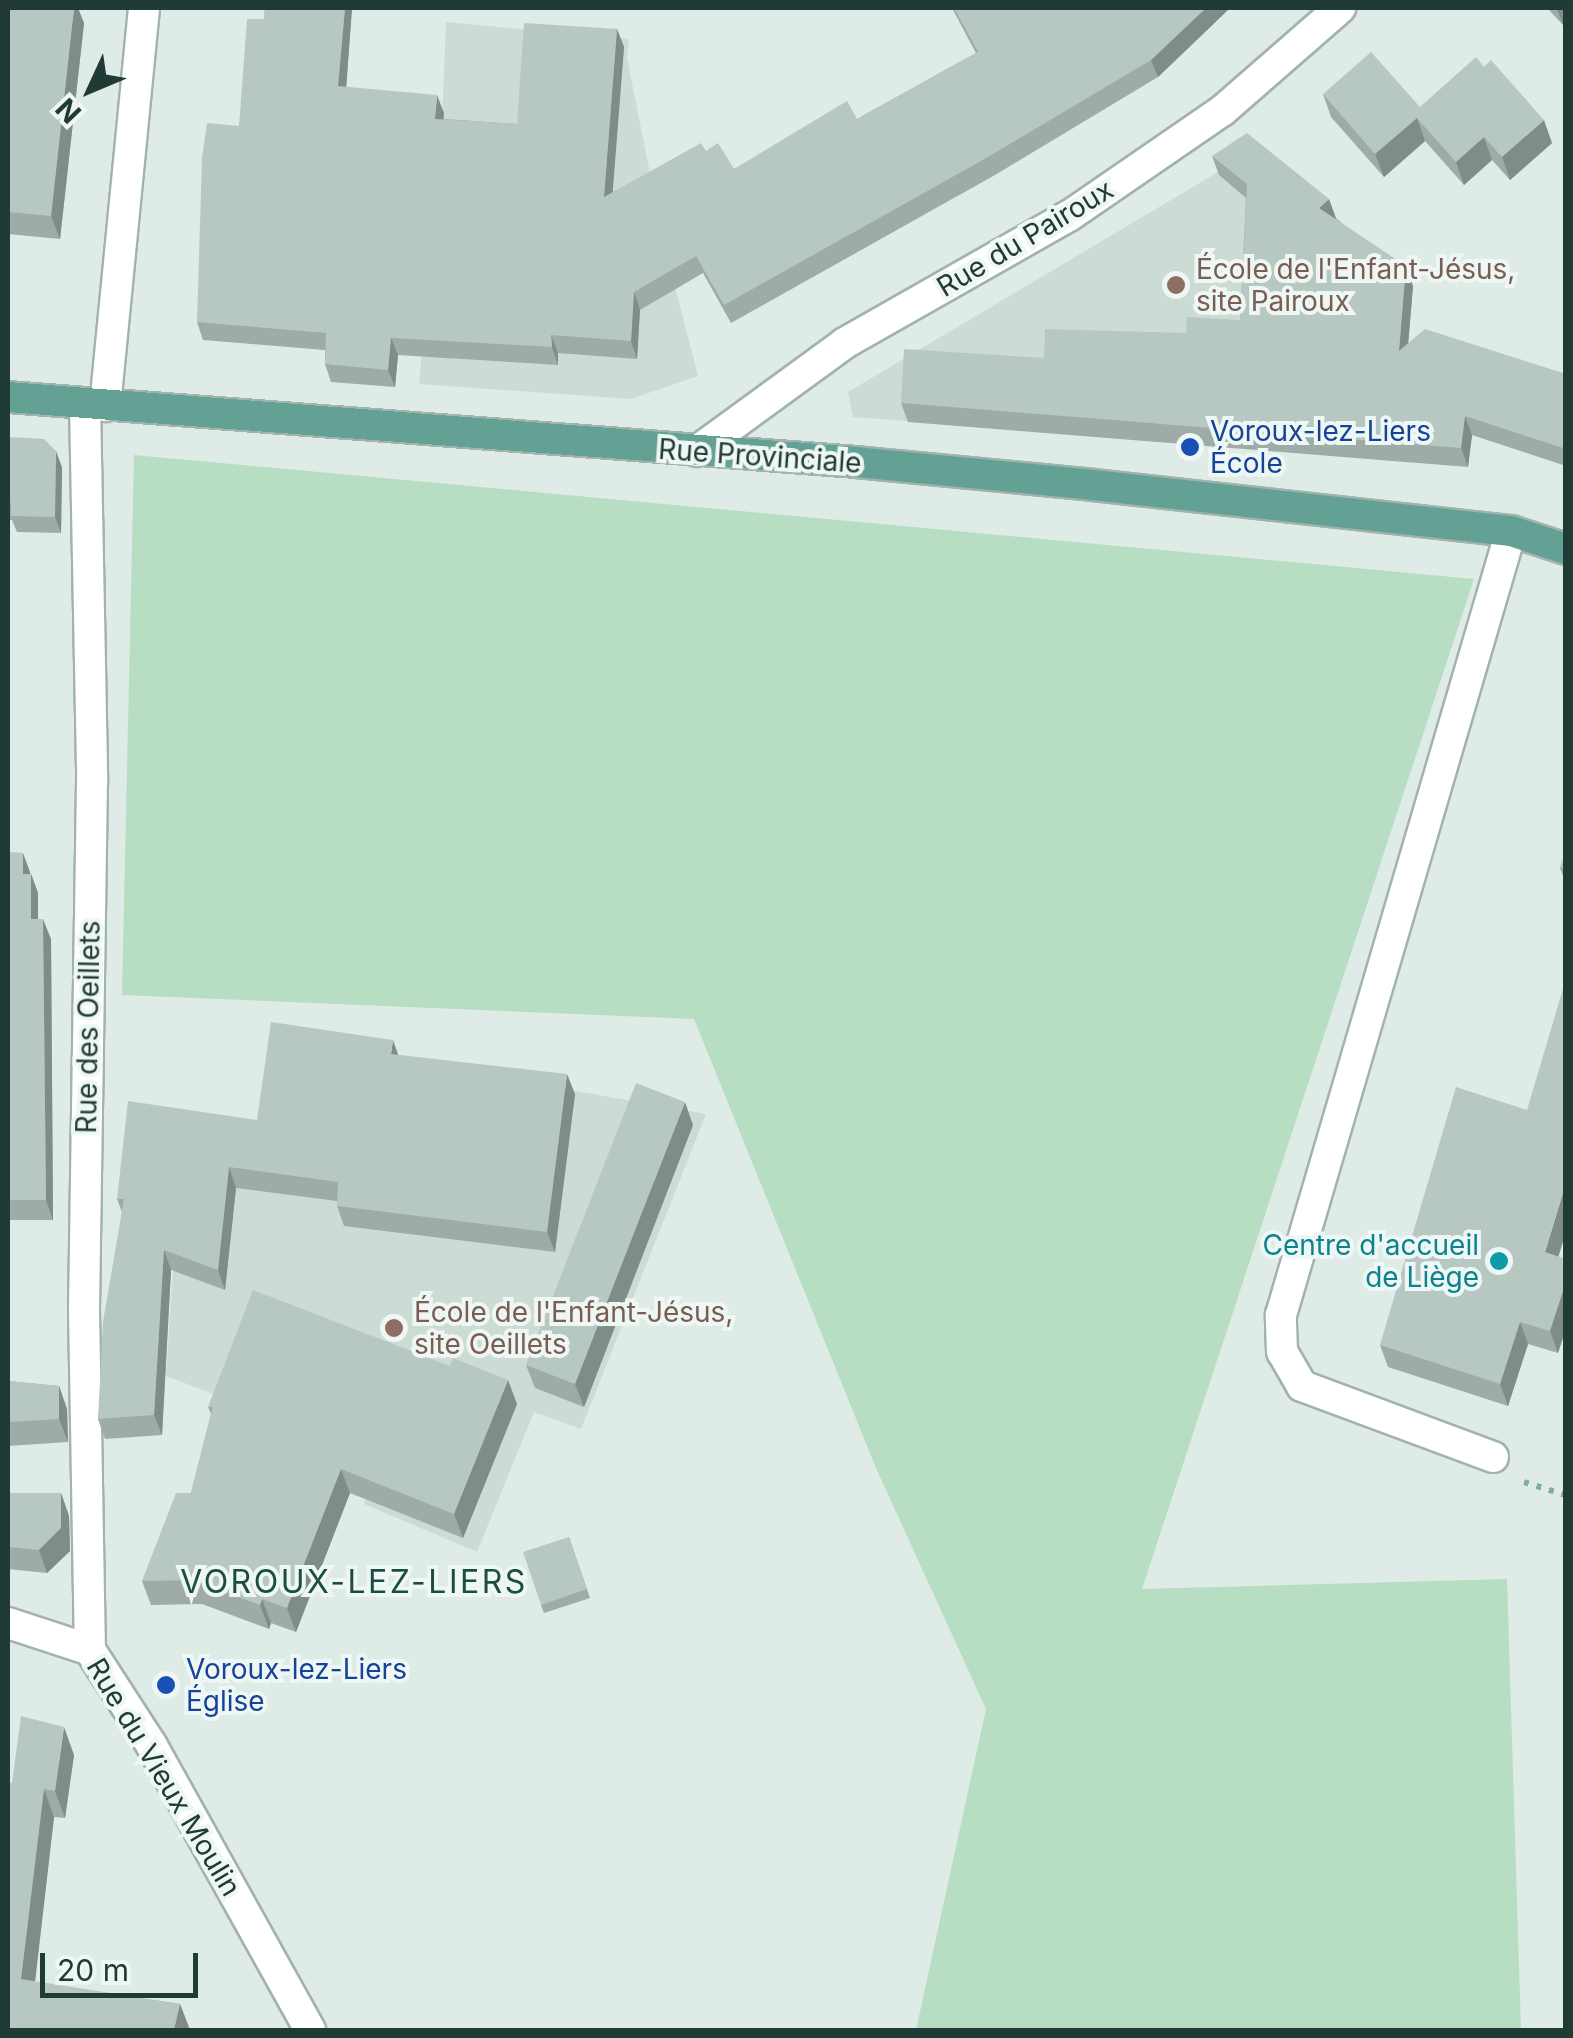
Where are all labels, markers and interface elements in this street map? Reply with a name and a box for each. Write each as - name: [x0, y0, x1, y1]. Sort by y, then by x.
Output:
- north arrow: [40, 40, 140, 140]
- text: N: [49, 91, 88, 130]
- street label: Rue du Pairoux: [931, 172, 1119, 304]
- place label: École de l'Enfant-Jésus, site Pairoux: [1196, 252, 1515, 318]
- marker: École de l'Enfant-Jésus, site Pairoux: [1165, 274, 1187, 296]
- place label: Voroux-lez-Liers École: [1210, 414, 1431, 480]
- street label: Rue Provinciale: [657, 432, 863, 480]
- marker: Voroux-lez-Liers École: [1179, 436, 1201, 458]
- street label: Rue des Oeillets: [69, 920, 107, 1134]
- place label: Centre d'accueil de Liège: [1263, 1228, 1479, 1294]
- marker: Centre d'accueil de Liège: [1488, 1250, 1510, 1272]
- place label: École de l'Enfant-Jésus, site Oeillets: [414, 1295, 733, 1361]
- marker: École de l'Enfant-Jésus, site Oeillets: [383, 1317, 405, 1339]
- district label: VOROUX-LEZ-LIERS: [180, 1563, 528, 1601]
- street label: Rue du Vieux Moulin: [80, 1652, 248, 1902]
- place label: Voroux-lez-Liers Église: [186, 1652, 407, 1718]
- marker: Voroux-lez-Liers Église: [155, 1674, 177, 1696]
- scale bar: [45, 1933, 202, 1995]
- text: 20 m: [57, 1952, 129, 1988]

